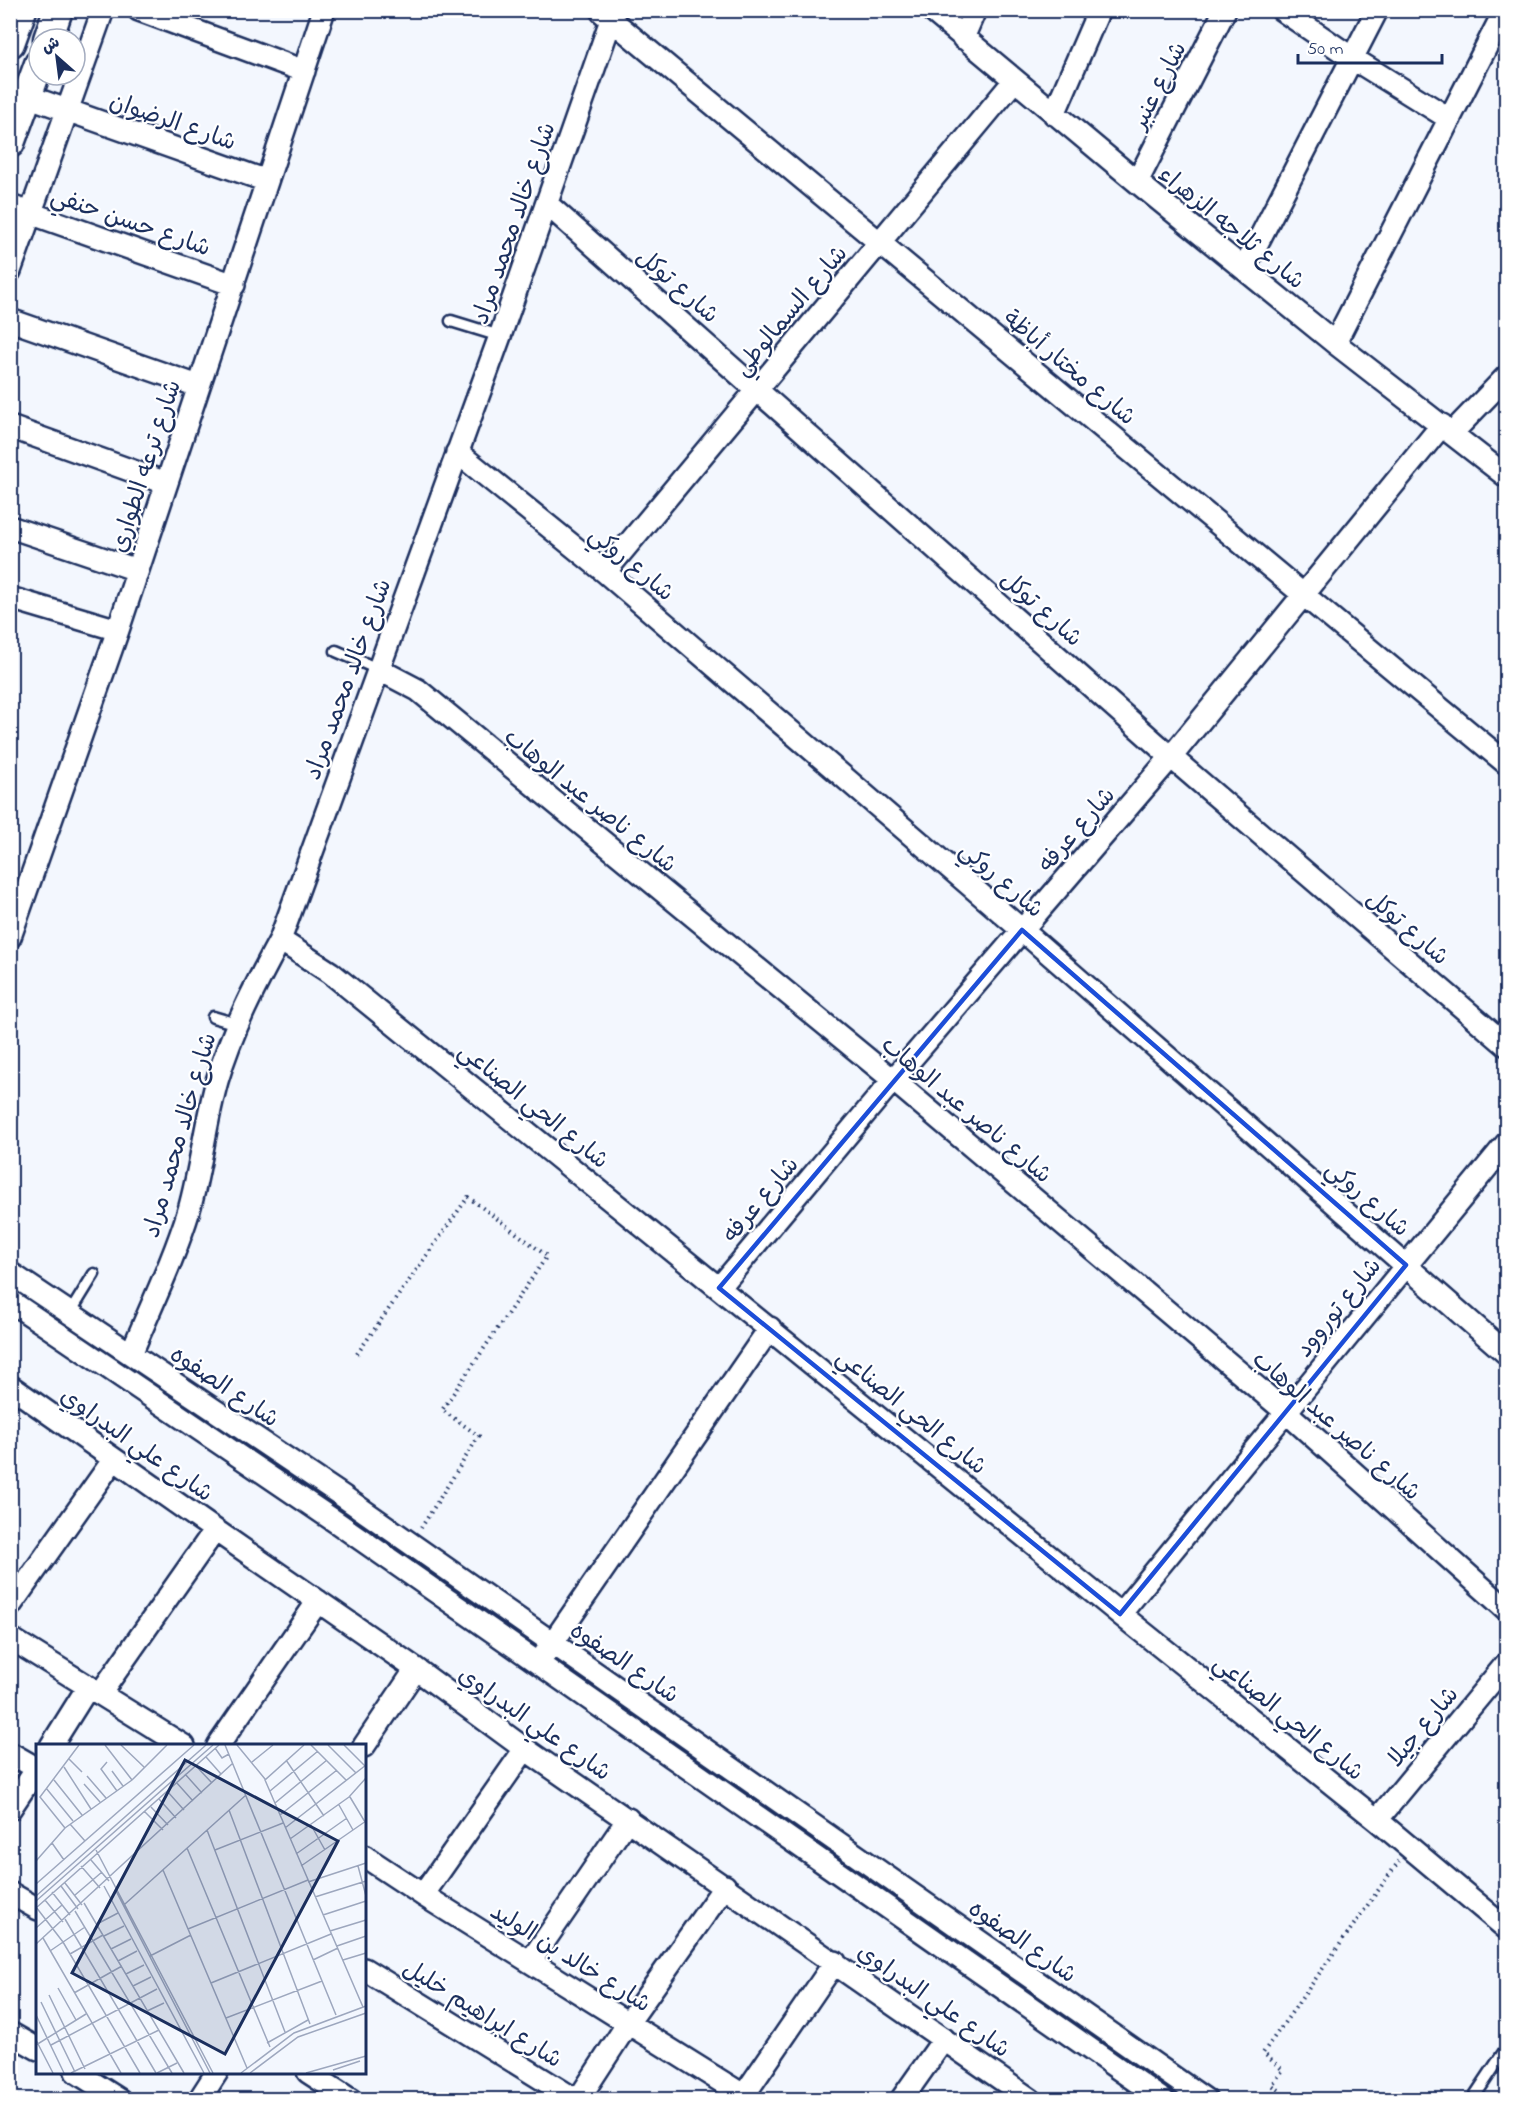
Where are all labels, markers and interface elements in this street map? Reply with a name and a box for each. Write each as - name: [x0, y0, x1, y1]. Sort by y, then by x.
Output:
- north arrow: [27, 27, 87, 87]
- scale bar: [1298, 27, 1442, 65]
- text: ش: [37, 31, 64, 60]
- street label: شارع عنبر: [1122, 36, 1197, 138]
- text: 50 m: [1307, 37, 1344, 63]
- street label: شارع الرضوان: [104, 85, 240, 161]
- street label: شارع خالد محمد مراد: [464, 118, 566, 330]
- street label: شارع ثلاجه الزهراء: [1150, 159, 1311, 299]
- street label: شارع حسن حنفي: [45, 180, 215, 268]
- street label: شارع السمالوطي: [726, 238, 858, 385]
- street label: شارع توكل: [627, 241, 726, 333]
- street label: شارع مختار أباظة: [994, 303, 1143, 435]
- street label: شارع ترعه الطواري: [103, 376, 192, 558]
- street label: شارع روكي: [579, 519, 681, 612]
- street label: شارع توكل: [991, 563, 1089, 656]
- street label: شارع خالد محمد مراد: [297, 574, 402, 785]
- street label: شارع ناصر عبد الوهاب: [495, 721, 684, 883]
- street label: شارع عرفه: [1031, 780, 1125, 881]
- street label: شارع روكي: [950, 834, 1050, 928]
- street label: شارع توكل: [1357, 883, 1456, 975]
- street label: شارع خالد محمد مراد: [135, 1029, 227, 1242]
- street label: شارع ناصر عبد الوهاب: [872, 1029, 1059, 1193]
- street label: شارع الحي الصناعي: [449, 1035, 615, 1180]
- street label: شارع عرفه: [715, 1150, 809, 1252]
- street label: شارع روكي: [1316, 1153, 1416, 1247]
- street label: شارع توروود: [1289, 1251, 1391, 1366]
- street label: شارع الصفوه: [162, 1339, 285, 1438]
- street label: شارع الحي الصناعي: [827, 1341, 993, 1486]
- street label: شارع ناصر عبد الوهاب: [1243, 1344, 1428, 1510]
- street label: شارع علي البدراوي: [51, 1380, 219, 1513]
- street label: شارع الصفوه: [562, 1615, 685, 1714]
- street label: شارع الحي الصناعي: [1204, 1647, 1370, 1792]
- street label: شارع علي البدراوي: [449, 1659, 617, 1792]
- street label: شارع جيلا: [1380, 1679, 1468, 1776]
- inset map: [36, 1744, 366, 2074]
- street label: شارع الصفوه: [960, 1893, 1083, 1993]
- street label: شارع خالد بن الوليد: [482, 1895, 657, 2023]
- street label: شارع علي البدراوي: [848, 1936, 1016, 2069]
- street label: شارع ابراهيم خليل: [395, 1952, 568, 2078]

